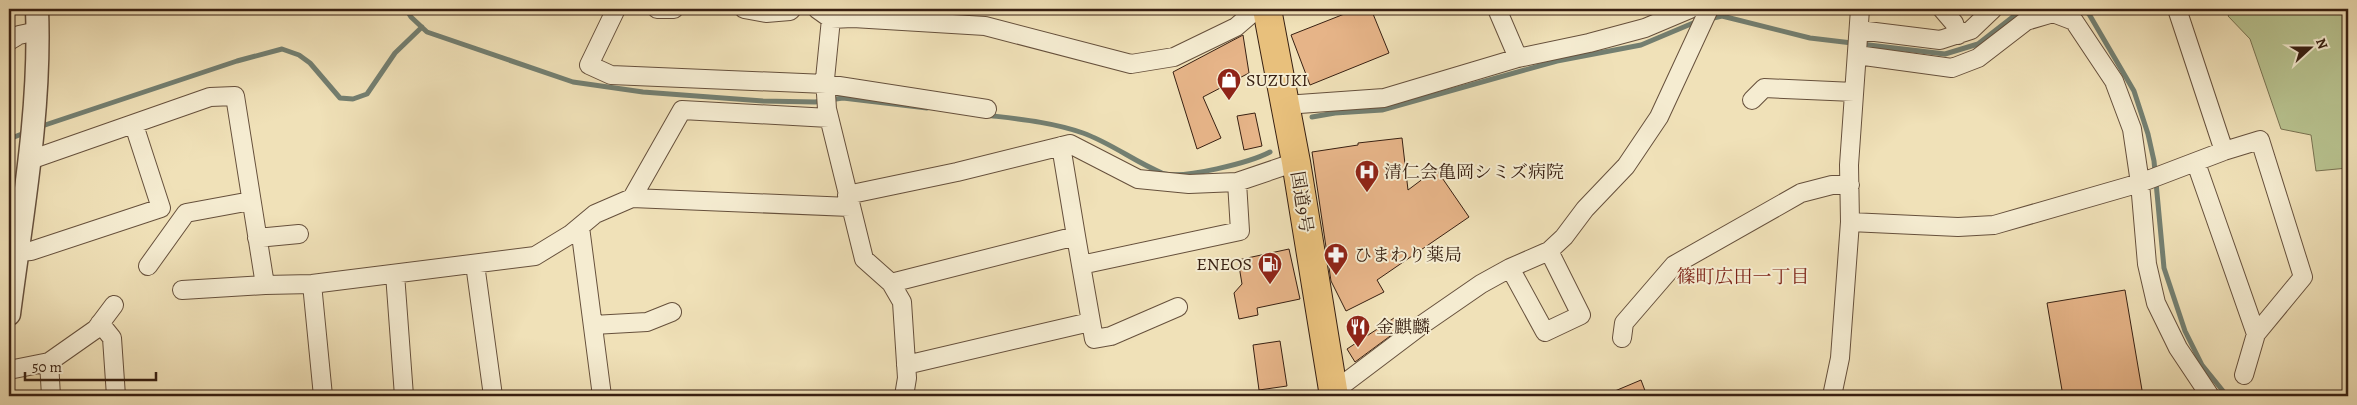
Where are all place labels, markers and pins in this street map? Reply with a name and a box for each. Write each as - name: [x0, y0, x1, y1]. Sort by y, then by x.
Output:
- shop icon: SUZUKI: [1216, 67, 1242, 101]
- place label: SUZUKI: [1246, 68, 1308, 92]
- hospital icon: 清仁会亀岡シミズ病院: [1354, 159, 1380, 193]
- place label: 清仁会亀岡シミズ病院: [1384, 160, 1564, 184]
- pharmacy icon: ひまわり薬局: [1323, 242, 1349, 276]
- place label: ひまわり薬局: [1354, 243, 1462, 267]
- fuel station icon: ENEOS: [1257, 251, 1283, 285]
- place label: ENEOS: [1196, 252, 1252, 276]
- restaurant icon: 金麒麟: [1345, 314, 1371, 348]
- place label: 金麒麟: [1376, 315, 1430, 339]

